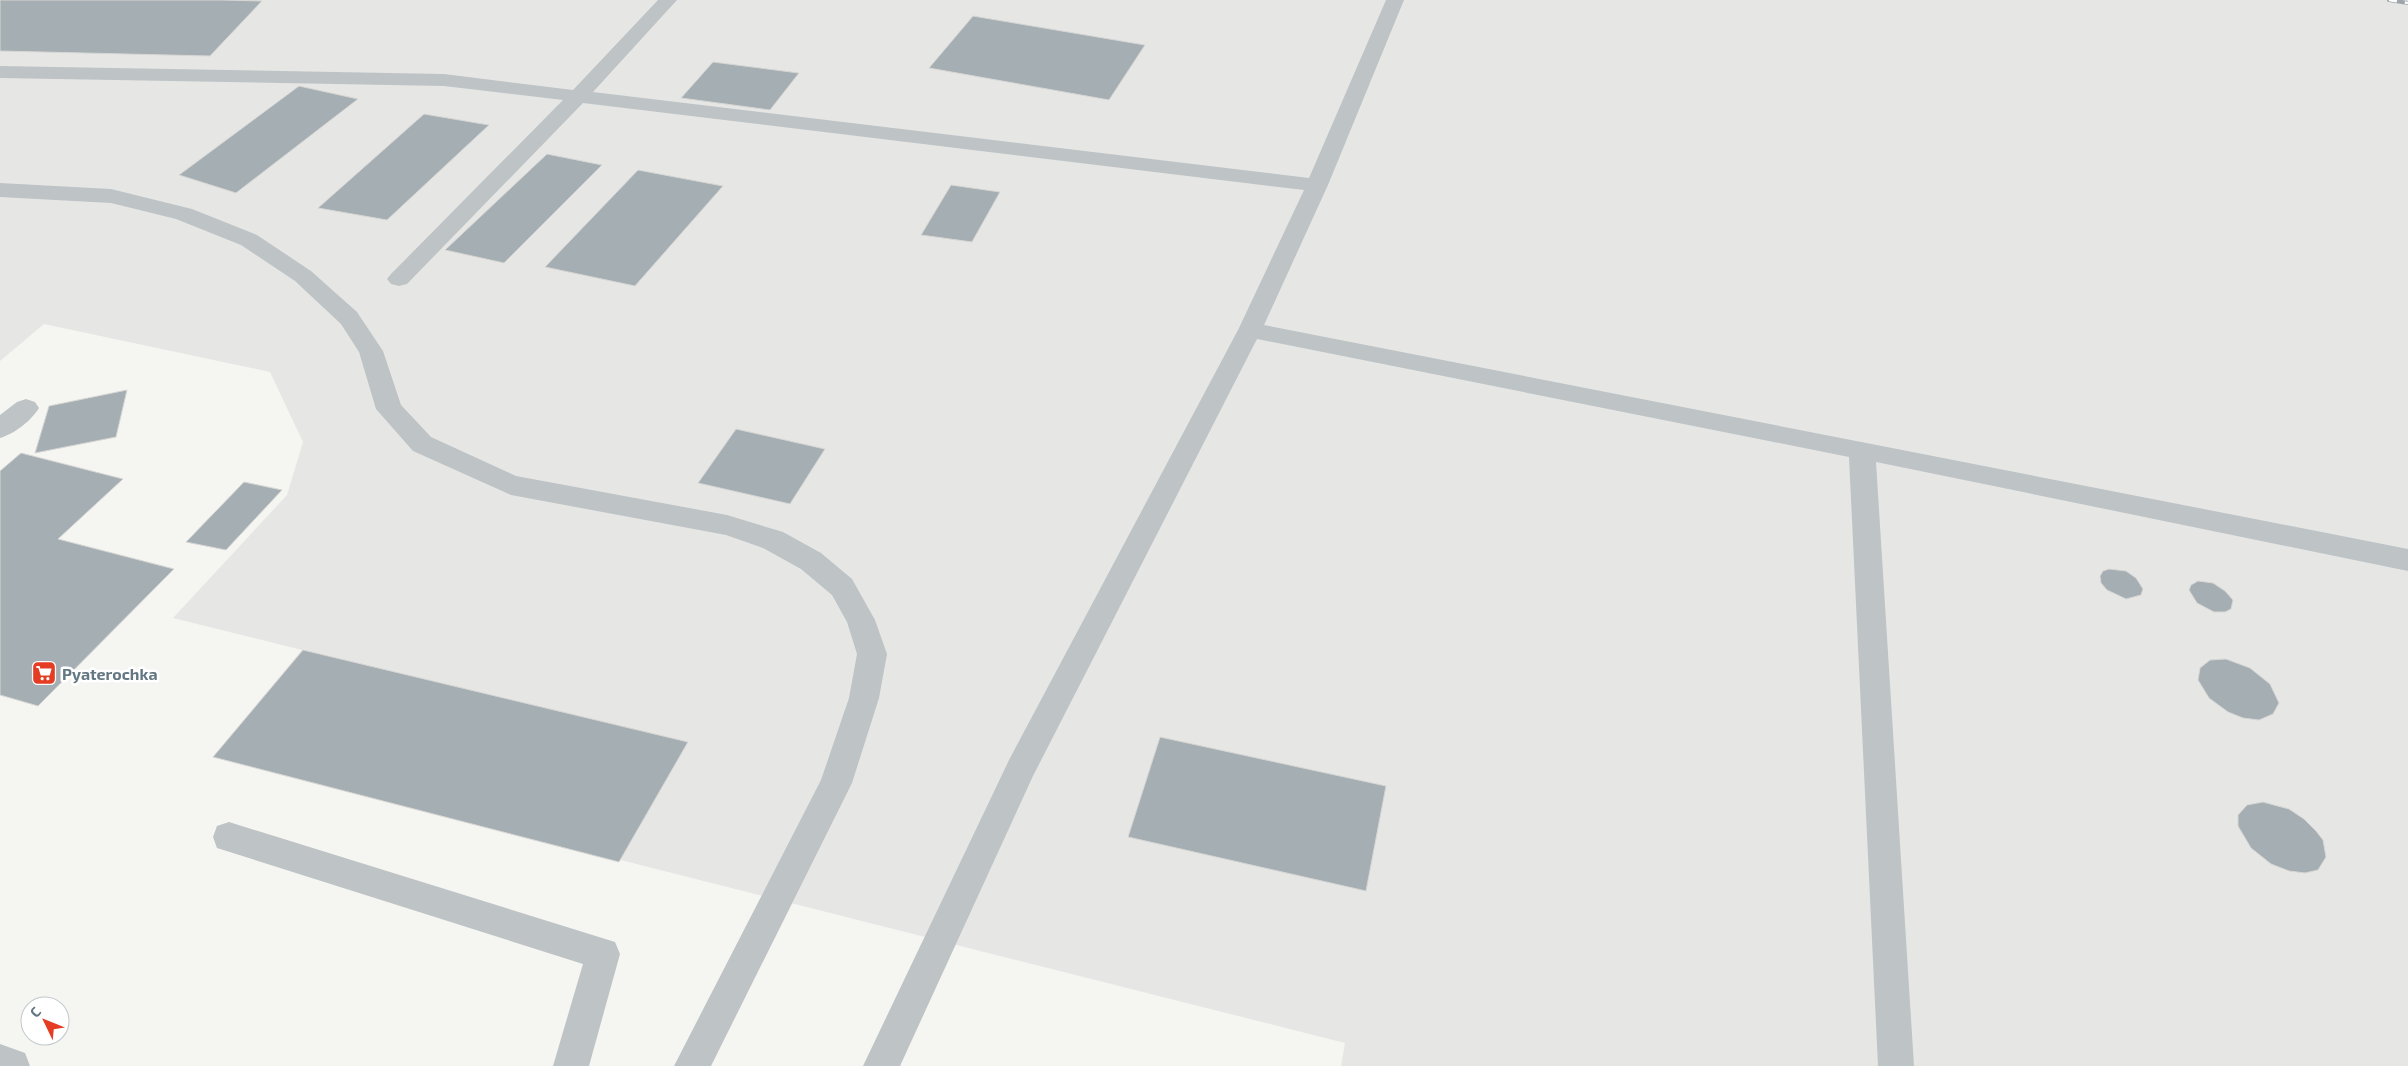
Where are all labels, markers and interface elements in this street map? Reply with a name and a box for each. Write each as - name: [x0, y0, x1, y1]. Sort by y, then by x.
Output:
- supermarket icon: Pyaterochka: [31, 660, 57, 686]
- place label: Pyaterochka: [62, 664, 158, 684]
- north arrow: [20, 996, 70, 1046]
- text: С: [26, 1003, 44, 1021]

